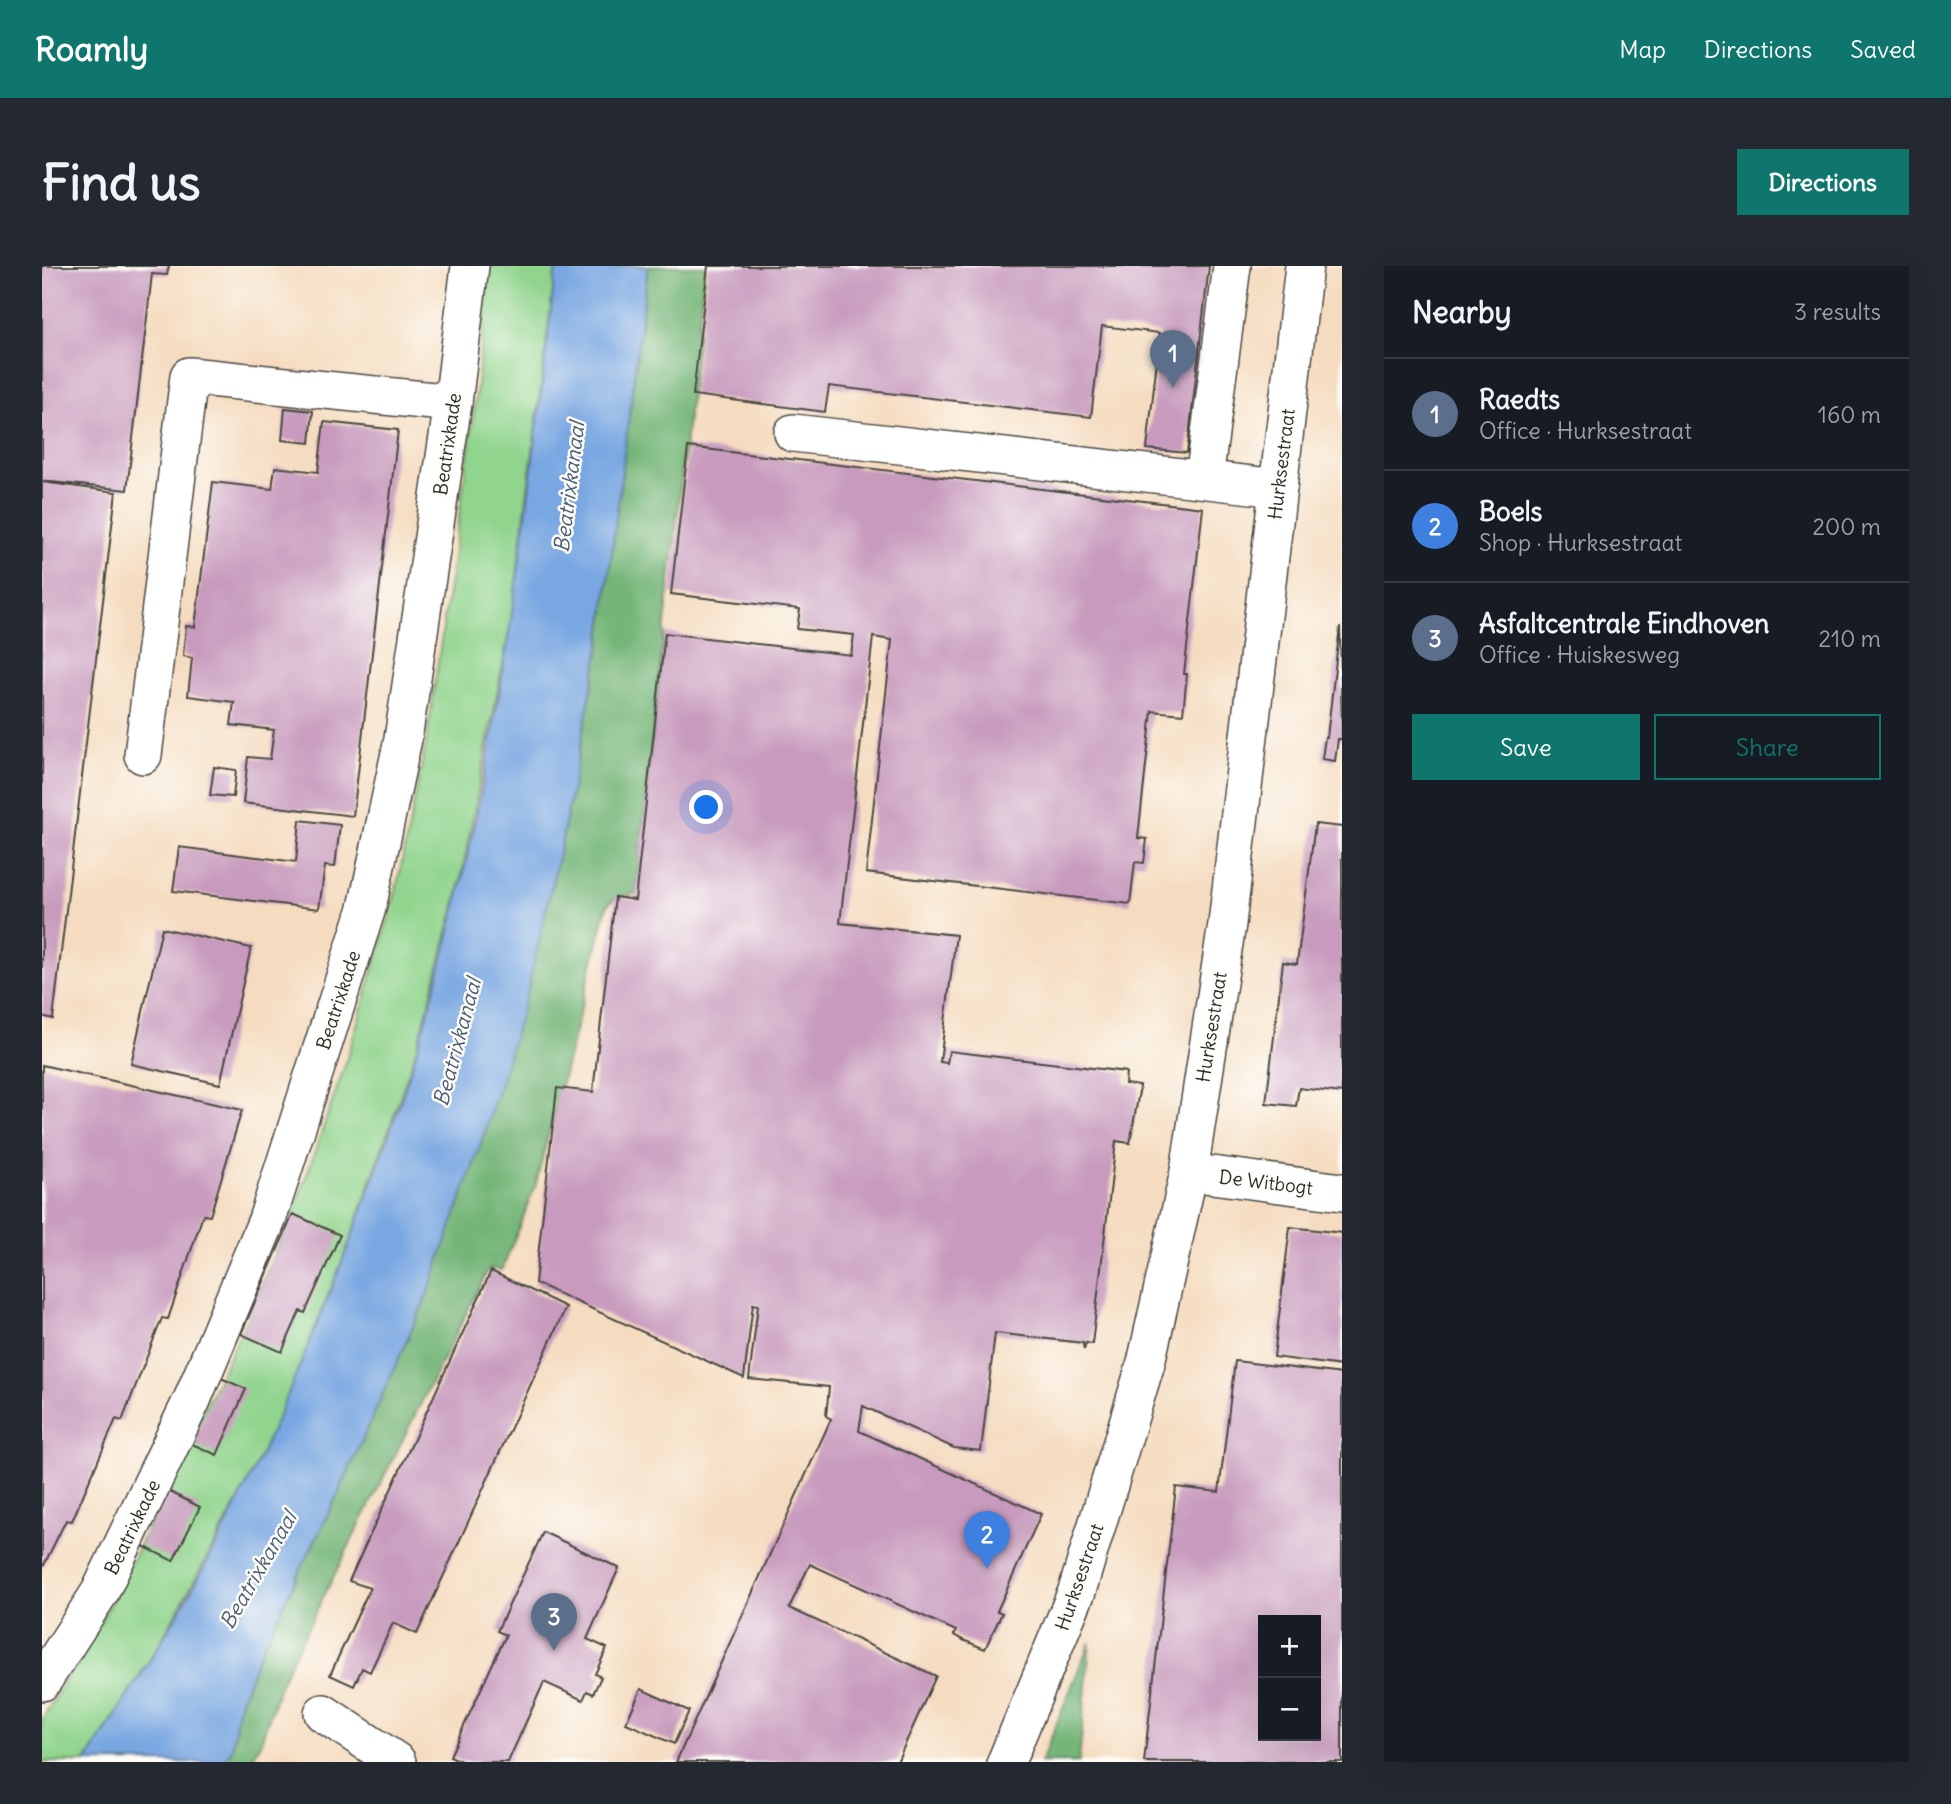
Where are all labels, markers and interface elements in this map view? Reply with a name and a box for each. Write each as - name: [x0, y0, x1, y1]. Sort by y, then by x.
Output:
- text: Roamly: [35, 28, 148, 70]
- text: Map: [1619, 34, 1666, 64]
- text: Directions: [1704, 34, 1812, 64]
- text: Saved: [1850, 34, 1916, 64]
- button: Directions: [1737, 149, 1909, 215]
- text: Find us: [42, 152, 200, 213]
- text: Nearby: [1412, 293, 1512, 331]
- text: 3 results: [1794, 297, 1881, 326]
- pin: 1: [1150, 330, 1196, 388]
- text: Raedts: [1479, 383, 1560, 416]
- street label: Beatrixkade: [428, 391, 466, 497]
- text: 1: [1430, 400, 1440, 429]
- text: 160 m: [1818, 400, 1881, 429]
- street label: Hurksestraat: [1262, 407, 1300, 521]
- text: Office · Hurksestraat: [1479, 416, 1692, 445]
- water label: Beatrixkanaal: [548, 417, 591, 554]
- text: Boels: [1479, 495, 1542, 528]
- text: 2: [1429, 512, 1441, 541]
- text: 200 m: [1812, 512, 1881, 541]
- text: Shop · Hurksestraat: [1479, 528, 1682, 557]
- text: Asfaltcentrale Eindhoven: [1479, 607, 1769, 640]
- text: 3: [1428, 624, 1442, 653]
- text: 210 m: [1818, 624, 1881, 653]
- text: Office · Huiskesweg: [1479, 640, 1680, 669]
- button: Save: [1412, 714, 1640, 780]
- button: Share: [1654, 714, 1881, 780]
- your location: [689, 790, 723, 824]
- street label: Beatrixkade: [311, 947, 365, 1053]
- street label: Hurksestraat: [1190, 970, 1232, 1084]
- water label: Beatrixkanaal: [427, 972, 488, 1109]
- street label: De Witbogt: [1218, 1164, 1314, 1200]
- street label: Beatrixkade: [99, 1475, 165, 1579]
- water label: Beatrixkanaal: [214, 1504, 304, 1634]
- pin: 2: [964, 1511, 1010, 1569]
- street label: Hurksestraat: [1049, 1520, 1109, 1634]
- pin: 3: [531, 1593, 577, 1651]
- map controls: [1258, 1615, 1321, 1741]
- button: +: [1258, 1615, 1321, 1678]
- button: −: [1258, 1678, 1321, 1741]

